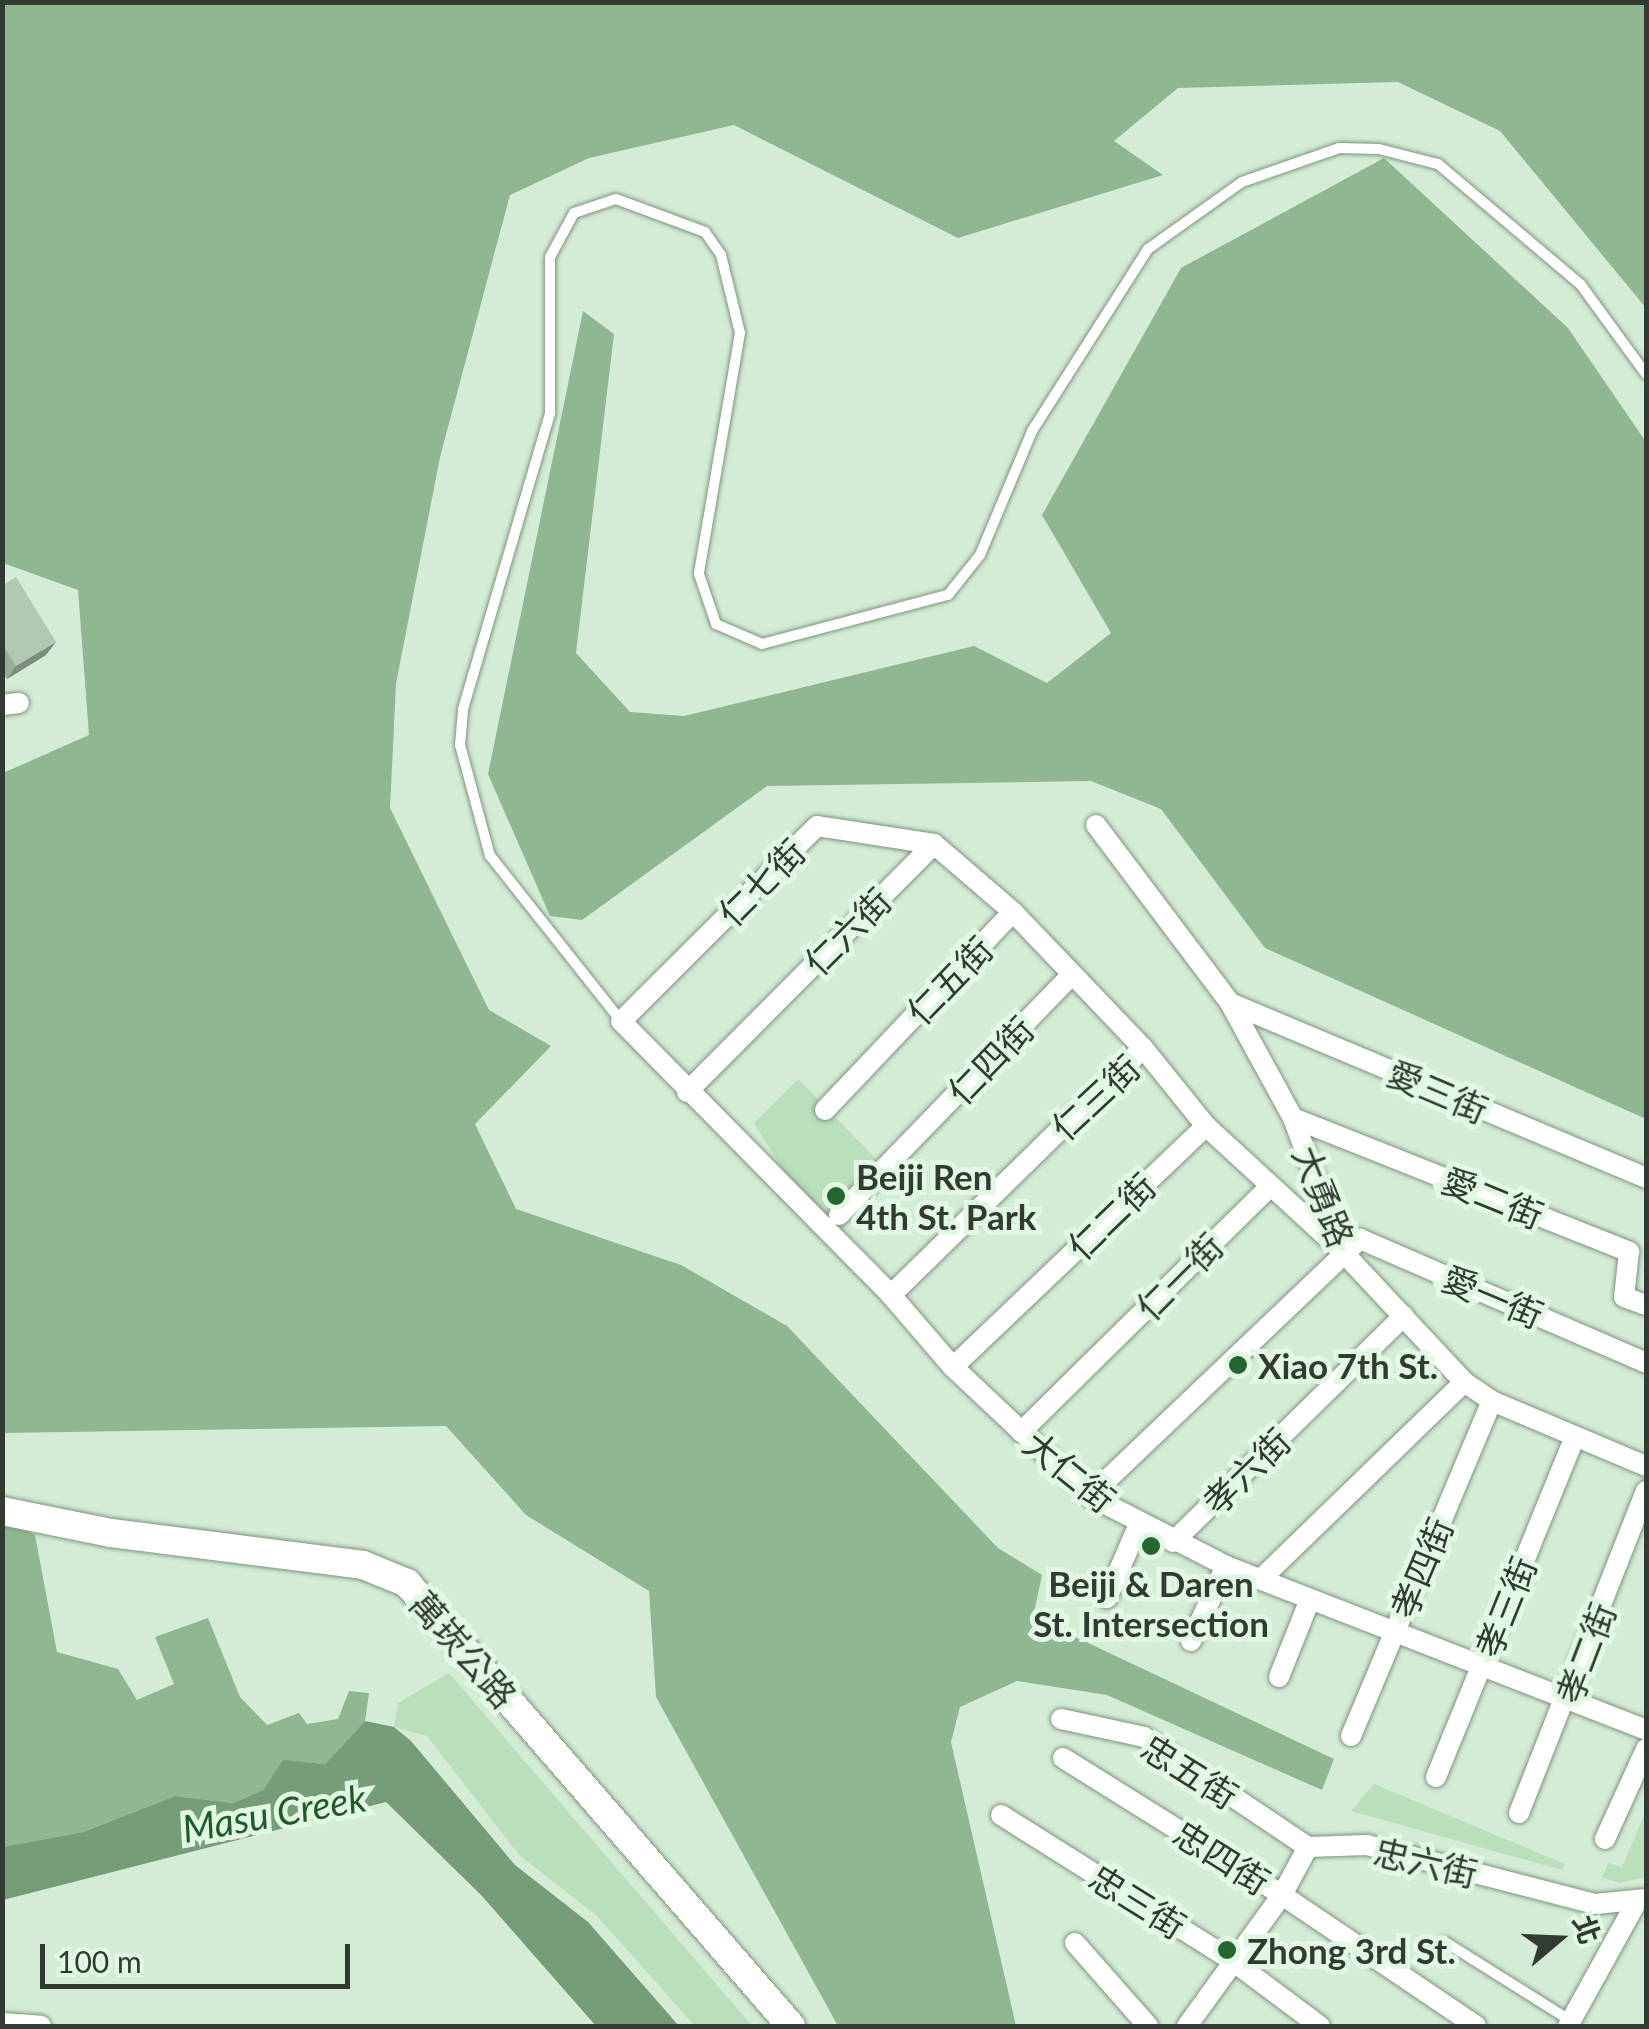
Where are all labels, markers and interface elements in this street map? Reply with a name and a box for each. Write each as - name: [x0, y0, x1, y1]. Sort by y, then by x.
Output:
- street label: 仁七街: [709, 830, 813, 934]
- street label: 仁六街: [795, 879, 899, 983]
- street label: 仁五街: [897, 928, 1001, 1032]
- street label: 仁四街: [938, 1008, 1042, 1112]
- street label: 仁三街: [1042, 1046, 1148, 1148]
- street label: 愛三街: [1381, 1051, 1495, 1131]
- street label: 大勇路: [1285, 1139, 1363, 1253]
- place label: Beiji Ren 4th St. Park: [856, 1155, 1036, 1237]
- street label: 愛二街: [1436, 1158, 1550, 1236]
- street label: 仁二街: [1059, 1164, 1163, 1268]
- marker: Beiji Ren 4th St. Park: [825, 1185, 847, 1207]
- street label: 仁一街: [1127, 1224, 1231, 1328]
- street label: 愛一街: [1436, 1256, 1550, 1336]
- place label: Xiao 7th St.: [1258, 1344, 1438, 1386]
- marker: Xiao 7th St.: [1227, 1354, 1249, 1376]
- street label: 孝六街: [1194, 1419, 1298, 1523]
- street label: 大仁街: [1016, 1422, 1124, 1520]
- street label: 孝四街: [1381, 1511, 1461, 1625]
- marker: Beiji & Daren St. Intersection: [1140, 1535, 1162, 1557]
- street label: 孝三街: [1466, 1550, 1544, 1664]
- place label: Beiji & Daren St. Intersection: [1033, 1562, 1269, 1644]
- street label: 萬崁公路: [402, 1582, 526, 1716]
- street label: 孝二街: [1547, 1596, 1623, 1710]
- street label: 忠五街: [1134, 1725, 1246, 1817]
- water label: Masu Creek: [179, 1774, 369, 1852]
- street label: 忠四街: [1166, 1811, 1278, 1903]
- street label: 忠六街: [1370, 1830, 1482, 1894]
- street label: 忠三街: [1082, 1855, 1194, 1947]
- north arrow: [1509, 1889, 1609, 1989]
- text: 北: [1567, 1910, 1608, 1948]
- scale bar: [45, 1924, 355, 1986]
- place label: Zhong 3rd St.: [1247, 1929, 1456, 1971]
- marker: Zhong 3rd St.: [1216, 1939, 1238, 1961]
- text: 100 m: [57, 1943, 142, 1979]

